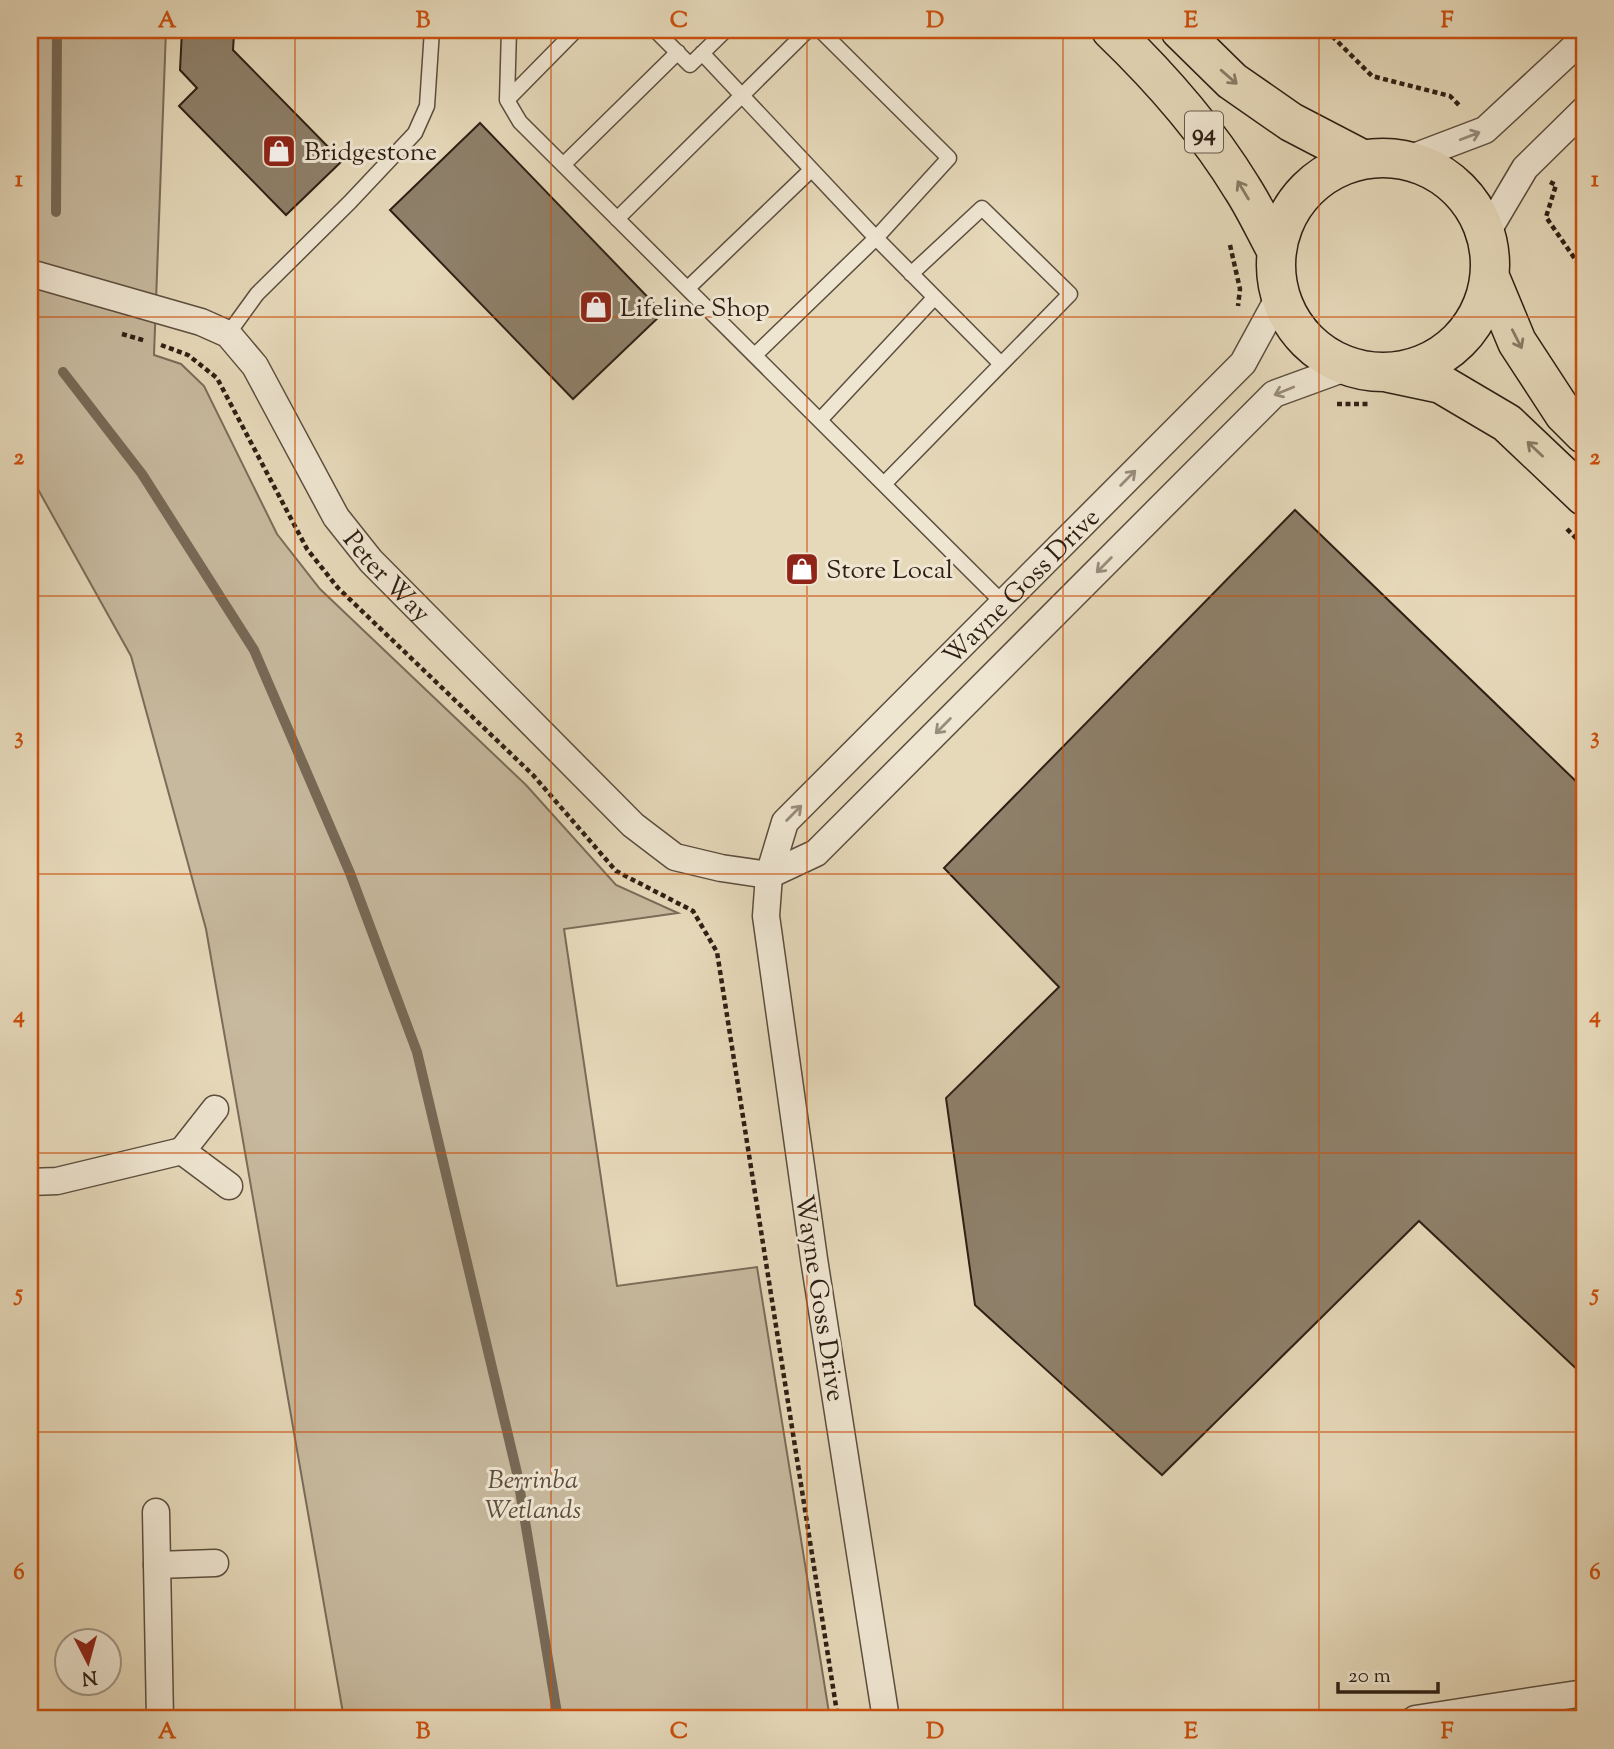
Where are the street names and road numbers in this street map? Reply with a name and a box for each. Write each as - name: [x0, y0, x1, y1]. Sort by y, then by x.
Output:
- road number: 94: [1185, 112, 1223, 152]
- street label: Wayne Goss Drive: [936, 501, 1109, 675]
- street label: Peter Way: [333, 524, 438, 632]
- street label: Wayne Goss Drive: [784, 1192, 853, 1404]

